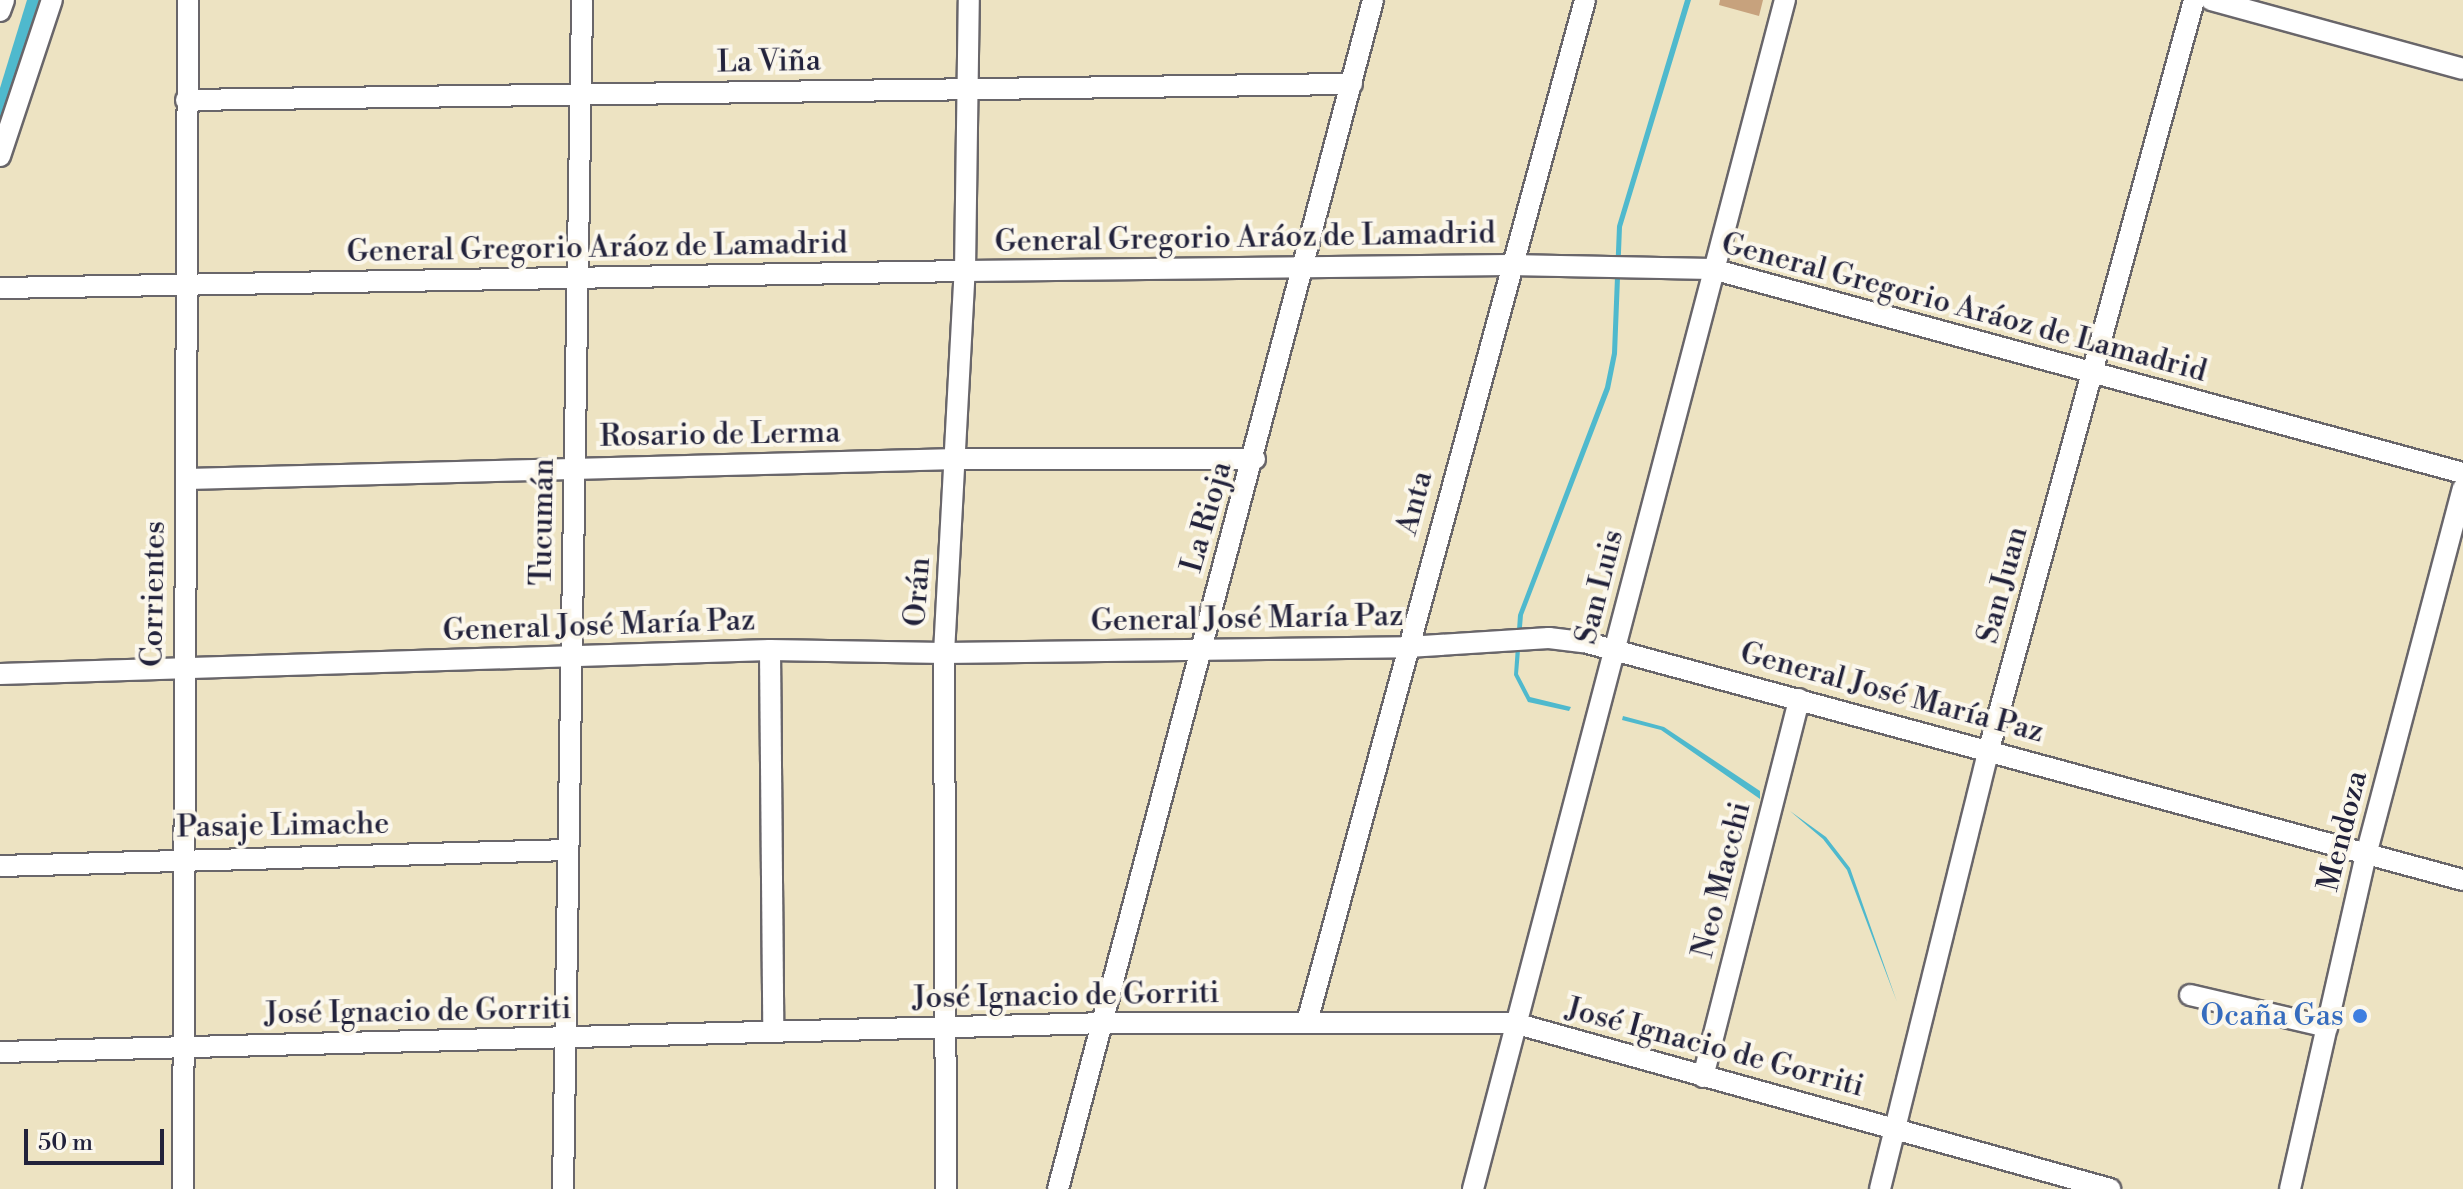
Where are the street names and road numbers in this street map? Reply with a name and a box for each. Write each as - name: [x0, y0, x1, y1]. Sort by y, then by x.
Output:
- street label: La Viña: [717, 43, 821, 81]
- street label: General Gregorio Aráoz de Lamadrid: [994, 216, 1496, 260]
- street label: General Gregorio Aráoz de Lamadrid: [346, 226, 848, 270]
- street label: General Gregorio Aráoz de Lamadrid: [1718, 226, 2210, 390]
- street label: Rosario de Lerma: [599, 415, 841, 455]
- street label: La Rioja: [1174, 457, 1240, 577]
- street label: Tucumán: [524, 458, 562, 586]
- street label: Anta: [1389, 467, 1441, 539]
- street label: Corrientes: [135, 521, 173, 667]
- street label: San Juan: [1970, 523, 2036, 647]
- street label: San Luis: [1568, 526, 1632, 648]
- street label: Orán: [898, 556, 938, 628]
- street label: General José María Paz: [1090, 598, 1404, 640]
- street label: General José María Paz: [442, 603, 756, 649]
- street label: General José María Paz: [1736, 635, 2048, 751]
- street label: Mendoza: [2311, 767, 2375, 895]
- street label: Neo Macchi: [1685, 798, 1759, 962]
- street label: Pasaje Limache: [176, 806, 390, 846]
- street label: José Ignacio de Gorriti: [912, 975, 1220, 1017]
- street label: José Ignacio de Gorriti: [264, 991, 572, 1033]
- street label: José Ignacio de Gorriti: [1562, 991, 1868, 1105]

